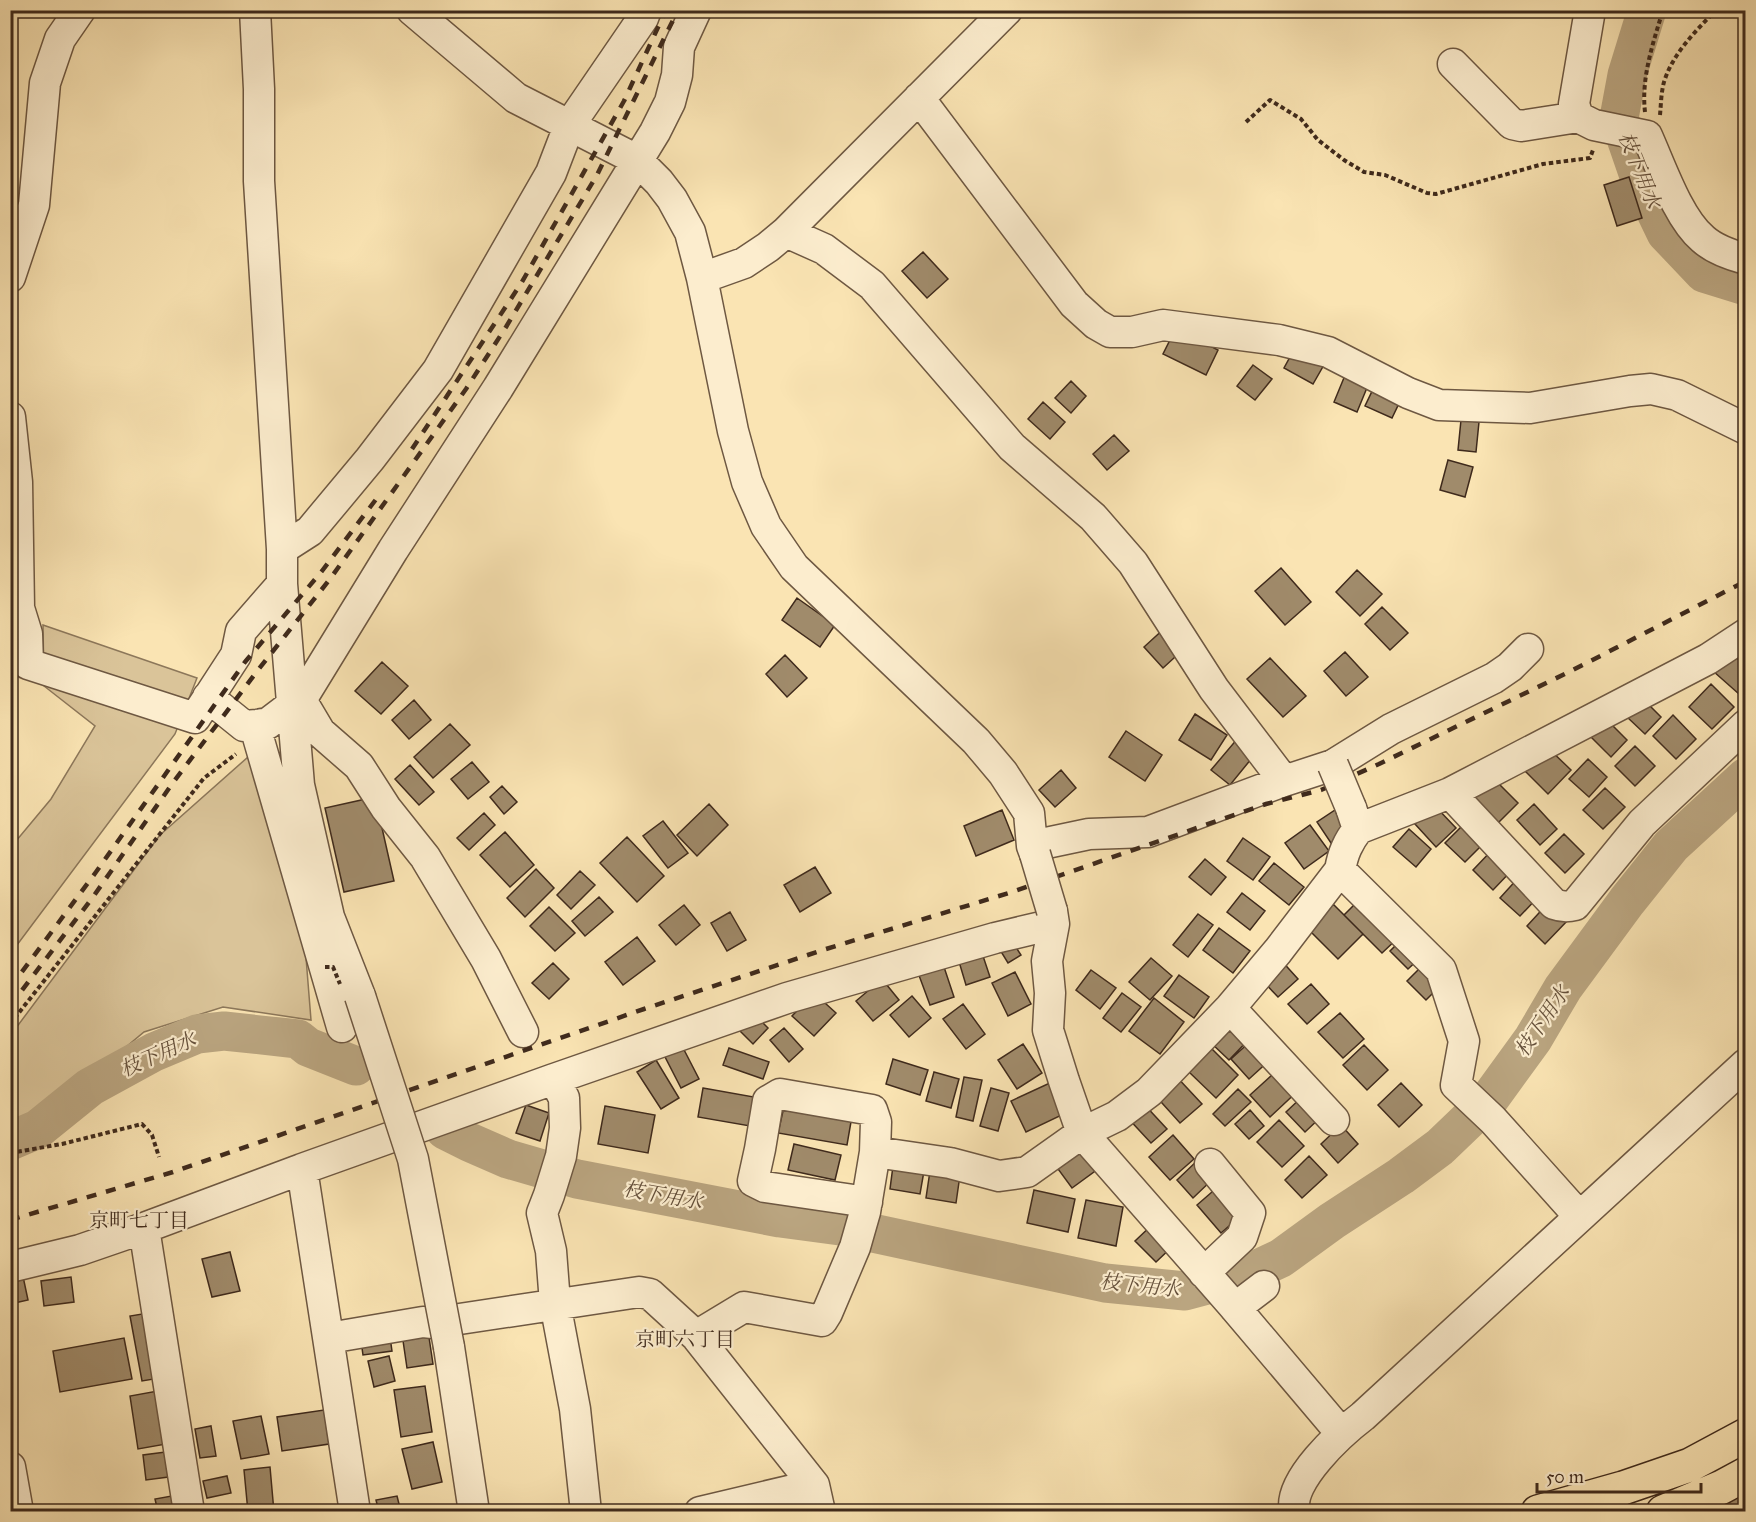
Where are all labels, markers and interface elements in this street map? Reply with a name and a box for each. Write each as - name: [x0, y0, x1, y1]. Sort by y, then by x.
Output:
- water label: 枝下用水: [1614, 128, 1667, 213]
- water label: 枝下用水: [1510, 979, 1575, 1061]
- water label: 枝下用水: [117, 1026, 201, 1081]
- water label: 枝下用水: [622, 1176, 706, 1214]
- district label: 京町七丁目: [89, 1208, 189, 1232]
- water label: 枝下用水: [1099, 1269, 1183, 1301]
- district label: 京町六丁目: [635, 1327, 735, 1351]
- scale bar: [1537, 1456, 1700, 1494]
- text: 50 m: [1546, 1466, 1584, 1488]

